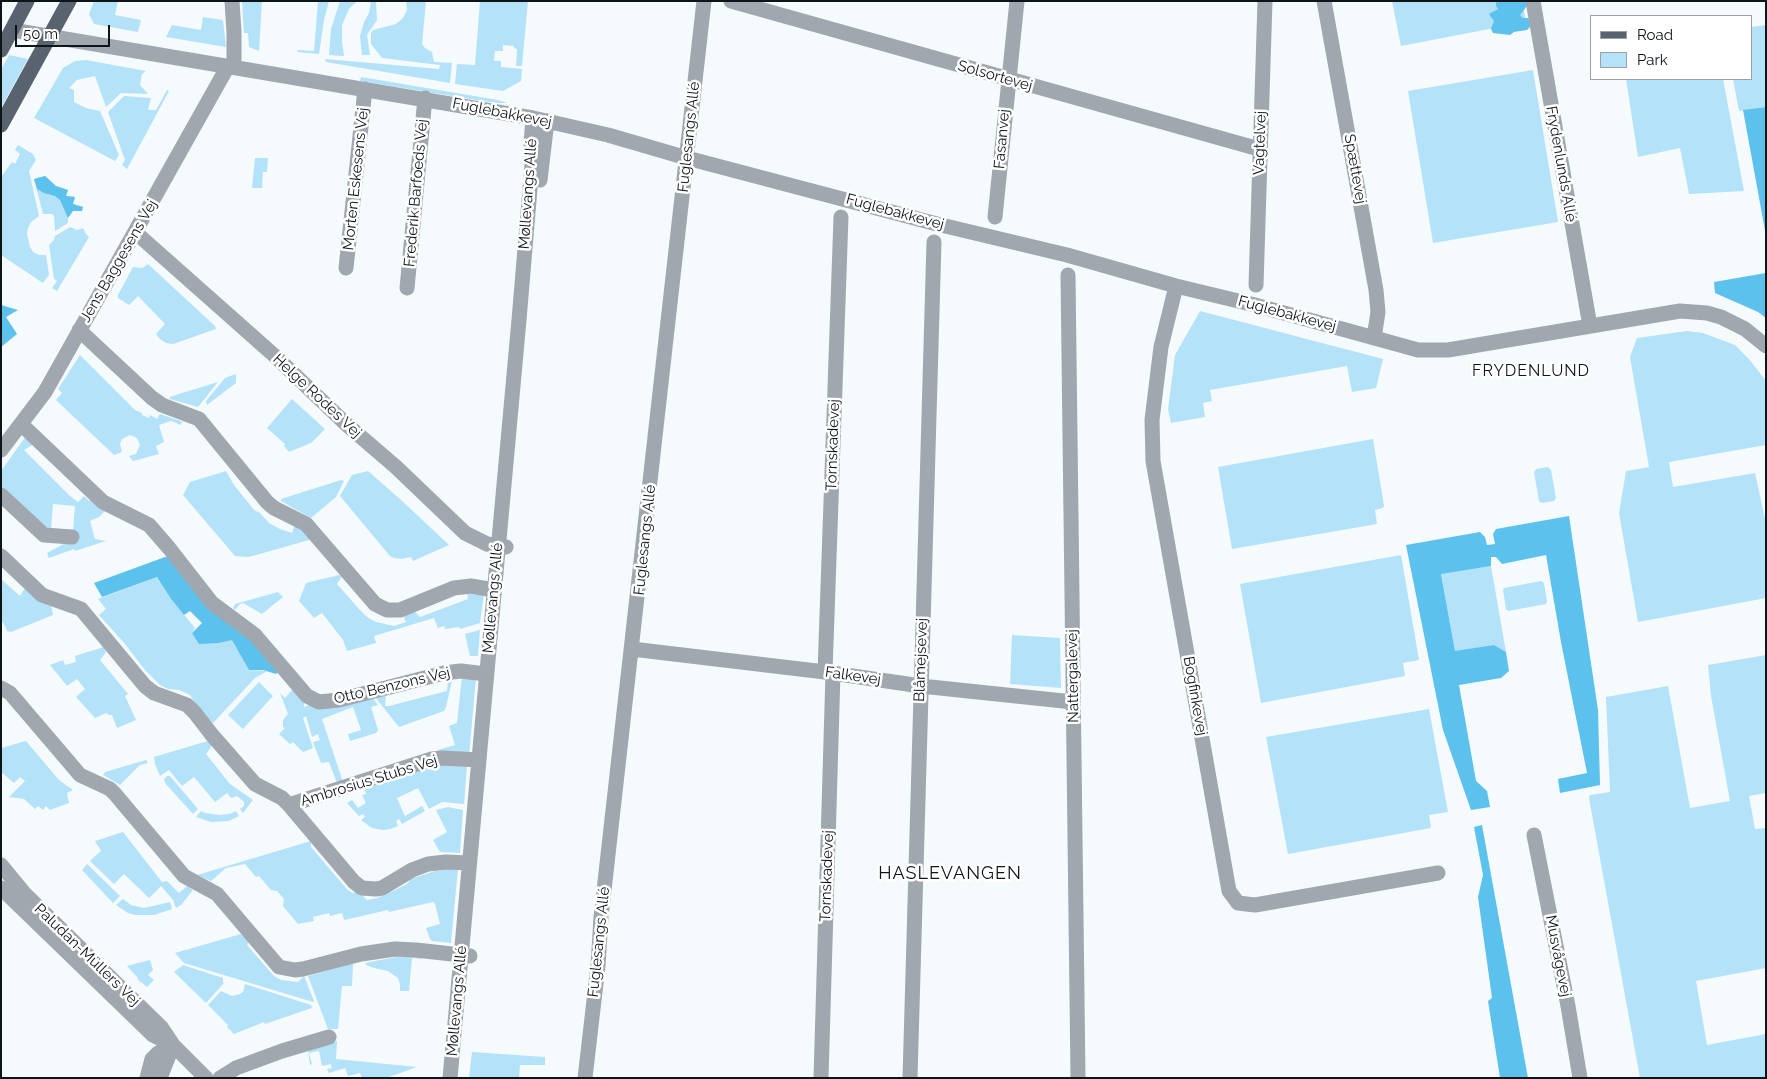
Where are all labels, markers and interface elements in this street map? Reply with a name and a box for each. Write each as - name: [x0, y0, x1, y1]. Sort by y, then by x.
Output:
- scale bar: [18, 15, 112, 47]
- legend: [1590, 15, 1752, 80]
- text: 50 m: [23, 25, 58, 43]
- text: Road: [1637, 26, 1673, 44]
- text: Park: [1637, 51, 1668, 69]
- street label: Solsortevej: [956, 57, 1034, 95]
- street label: Fuglesangs Allé: [674, 81, 704, 193]
- street label: Fuglebakkevej: [451, 95, 553, 131]
- street label: Frydenlunds Allé: [1542, 105, 1580, 223]
- street label: Morten Eskesens Vej: [340, 107, 372, 251]
- street label: Fasanvej: [990, 108, 1014, 170]
- street label: Vagtelvej: [1250, 111, 1270, 175]
- street label: Frederik Barfoeds Vej: [401, 118, 431, 268]
- street label: Spættevej: [1340, 133, 1370, 205]
- street label: Møllevangs Allé: [515, 138, 541, 250]
- street label: Fuglebakkevej: [844, 190, 946, 234]
- street label: Jens Baggesens Vej: [77, 197, 161, 325]
- street label: Fuglebakkevej: [1236, 292, 1338, 336]
- street label: Helge Rodes Vej: [269, 350, 365, 442]
- district label: FRYDENLUND: [1471, 361, 1591, 381]
- street label: Tornskadevej: [822, 399, 844, 491]
- street label: Fuglesangs Allé: [630, 484, 660, 596]
- street label: Møllevangs Allé: [479, 542, 507, 654]
- street label: Blåmejsevej: [911, 618, 931, 702]
- street label: Nattergalevej: [1063, 629, 1083, 723]
- street label: Bogfinkevej: [1179, 655, 1211, 737]
- street label: Falkevej: [824, 663, 882, 689]
- street label: Otto Benzons Vej: [332, 664, 452, 708]
- street label: Ambrosius Stubs Vej: [298, 752, 440, 810]
- street label: Tornskadevej: [816, 830, 838, 922]
- district label: HASLEVANGEN: [877, 863, 1023, 885]
- street label: Fuglesangs Allé: [584, 886, 614, 998]
- street label: Paludan-Müllers Vej: [30, 900, 144, 1010]
- street label: Musvågevej: [1541, 914, 1575, 998]
- street label: Møllevangs Allé: [443, 945, 471, 1057]

